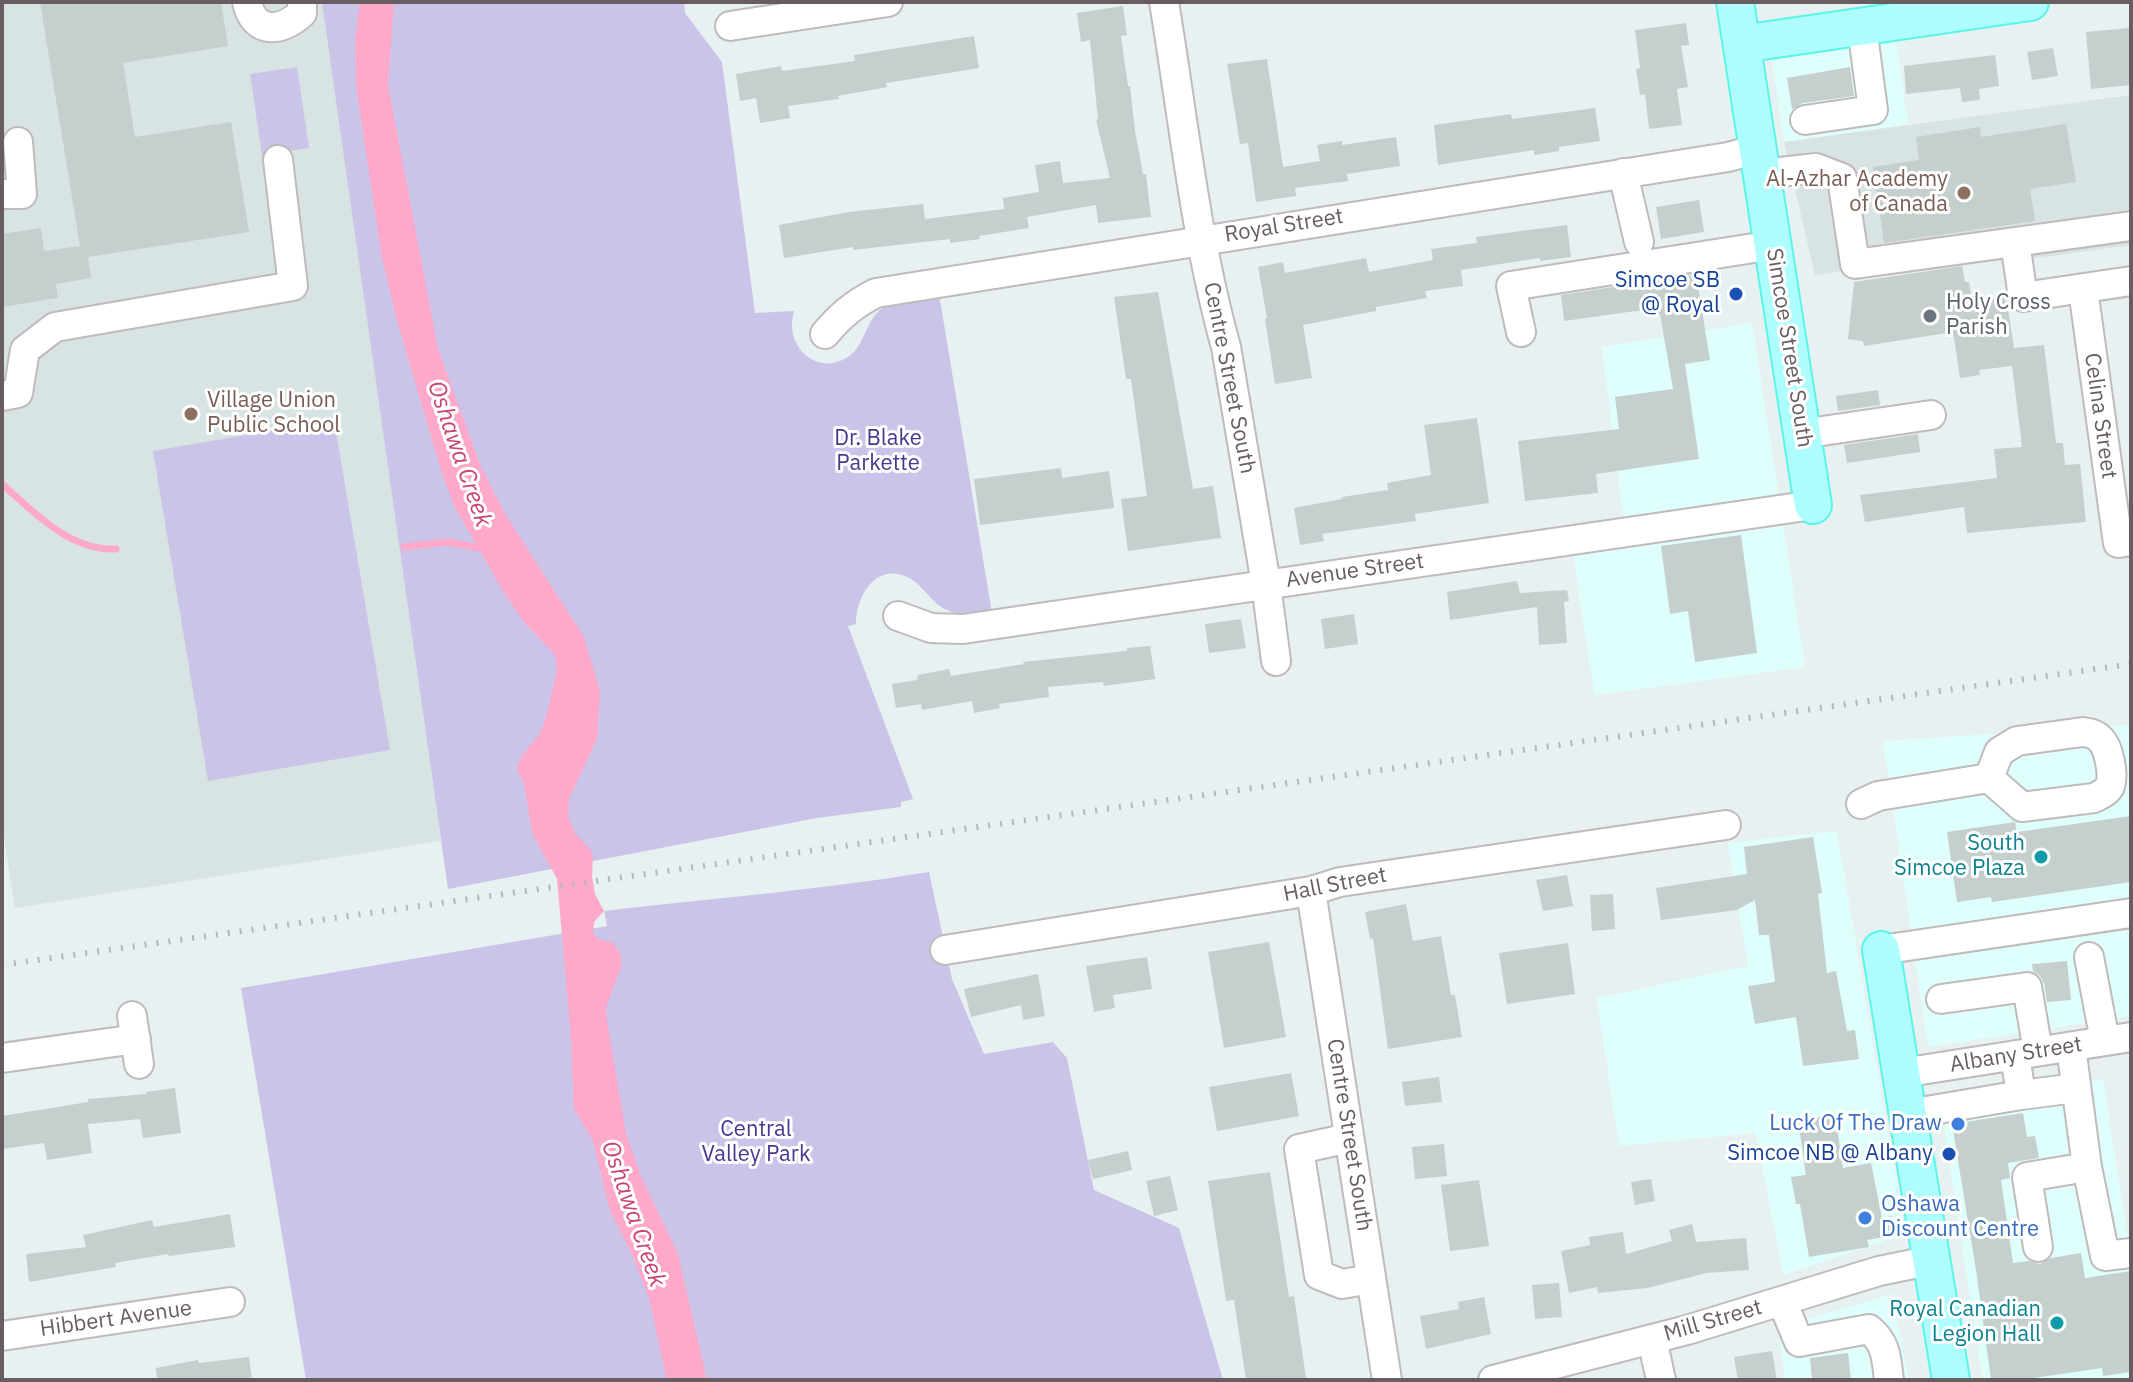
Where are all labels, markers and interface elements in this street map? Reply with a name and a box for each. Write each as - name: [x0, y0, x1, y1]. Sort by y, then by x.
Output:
- place label: Al-Azhar Academy of Canada: [1766, 167, 1948, 218]
- marker: Al-Azhar Academy of Canada: [1955, 184, 1973, 202]
- street label: Royal Street: [1223, 204, 1345, 248]
- street label: Simcoe Street South: [1760, 246, 1818, 450]
- place label: Simcoe SB @ Royal: [1615, 268, 1720, 320]
- street label: Centre Street South: [1197, 280, 1261, 476]
- marker: Simcoe SB @ Royal: [1727, 285, 1745, 303]
- place label: Holy Cross Parish: [1946, 290, 2051, 342]
- marker: Holy Cross Parish: [1921, 307, 1939, 325]
- street label: Celina Street: [2078, 351, 2122, 481]
- water label: Oshawa Creek: [421, 377, 497, 531]
- place label: Village Union Public School: [207, 388, 340, 440]
- marker: Village Union Public School: [182, 405, 200, 423]
- park label: Dr. Blake Parkette: [834, 426, 922, 478]
- street label: Avenue Street: [1284, 548, 1426, 594]
- place label: South Simcoe Plaza: [1894, 831, 2025, 882]
- marker: South Simcoe Plaza: [2032, 848, 2050, 866]
- street label: Hall Street: [1281, 862, 1389, 908]
- street label: Albany Street: [1948, 1032, 2084, 1078]
- street label: Centre Street South: [1321, 1037, 1377, 1233]
- place label: Luck Of The Draw: [1769, 1111, 1942, 1137]
- marker: Luck Of The Draw: [1949, 1115, 1967, 1133]
- park label: Central Valley Park: [701, 1117, 811, 1168]
- water label: Oshawa Creek: [595, 1137, 671, 1291]
- place label: Simcoe NB @ Albany: [1727, 1141, 1933, 1167]
- marker: Simcoe NB @ Albany: [1940, 1145, 1958, 1163]
- place label: Oshawa Discount Centre: [1881, 1192, 2039, 1244]
- marker: Oshawa Discount Centre: [1856, 1209, 1874, 1227]
- street label: Mill Street: [1661, 1294, 1765, 1348]
- street label: Hibbert Avenue: [38, 1295, 194, 1343]
- place label: Royal Canadian Legion Hall: [1889, 1297, 2041, 1348]
- marker: Royal Canadian Legion Hall: [2048, 1314, 2066, 1332]

